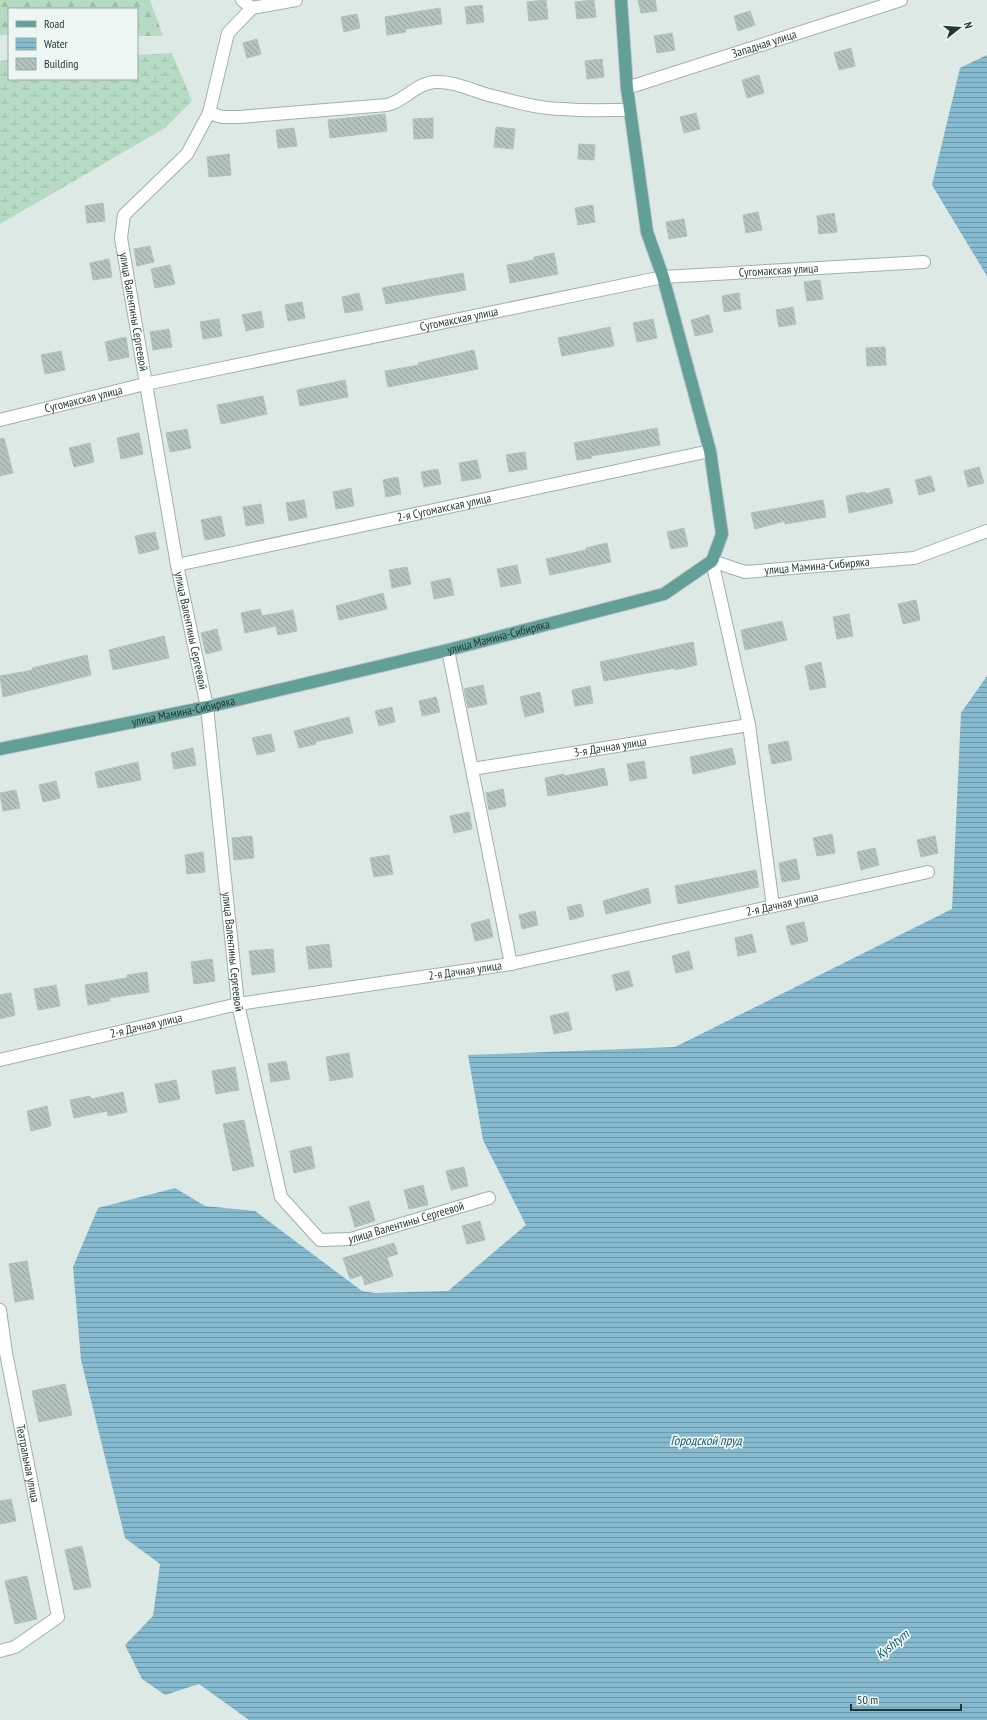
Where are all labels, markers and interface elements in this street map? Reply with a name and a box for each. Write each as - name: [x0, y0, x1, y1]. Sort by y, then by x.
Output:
- legend: [8, 8, 138, 80]
- north arrow: [939, 8, 979, 48]
- text: Road: [44, 16, 64, 31]
- text: N: [961, 20, 976, 30]
- street label: Западная улица: [730, 26, 798, 61]
- text: Water: [44, 36, 69, 51]
- text: Building: [44, 56, 79, 71]
- street label: улица Валентины Сергеевой: [117, 251, 152, 372]
- street label: Сугомакская улица: [738, 260, 819, 280]
- street label: Сугомакская улица: [418, 303, 500, 334]
- street label: Сугомакская улица: [43, 382, 124, 416]
- street label: 2-я Сугомакская улица: [395, 490, 492, 525]
- street label: улица Мамина-Сибиряка: [764, 554, 870, 577]
- street label: улица Валентины Сергеевой: [172, 570, 211, 691]
- street label: улица Мамина-Сибиряка: [445, 616, 551, 657]
- street label: улица Мамина-Сибиряка: [130, 693, 236, 729]
- street label: 3-я Дачная улица: [573, 733, 648, 760]
- street label: 2-я Дачная улица: [744, 888, 820, 919]
- street label: улица Валентины Сергеевой: [219, 891, 247, 1013]
- street label: 2-я Дачная улица: [427, 957, 503, 983]
- street label: 2-я Дачная улица: [108, 1009, 184, 1041]
- street label: улица Валентины Сергеевой: [348, 1198, 466, 1246]
- street label: Театральная улица: [13, 1423, 43, 1504]
- water label: Городской пруд: [670, 1432, 743, 1449]
- water label: Kyshtym: [872, 1625, 914, 1663]
- scale bar: [851, 1686, 961, 1712]
- text: 50 m: [857, 1692, 878, 1707]

